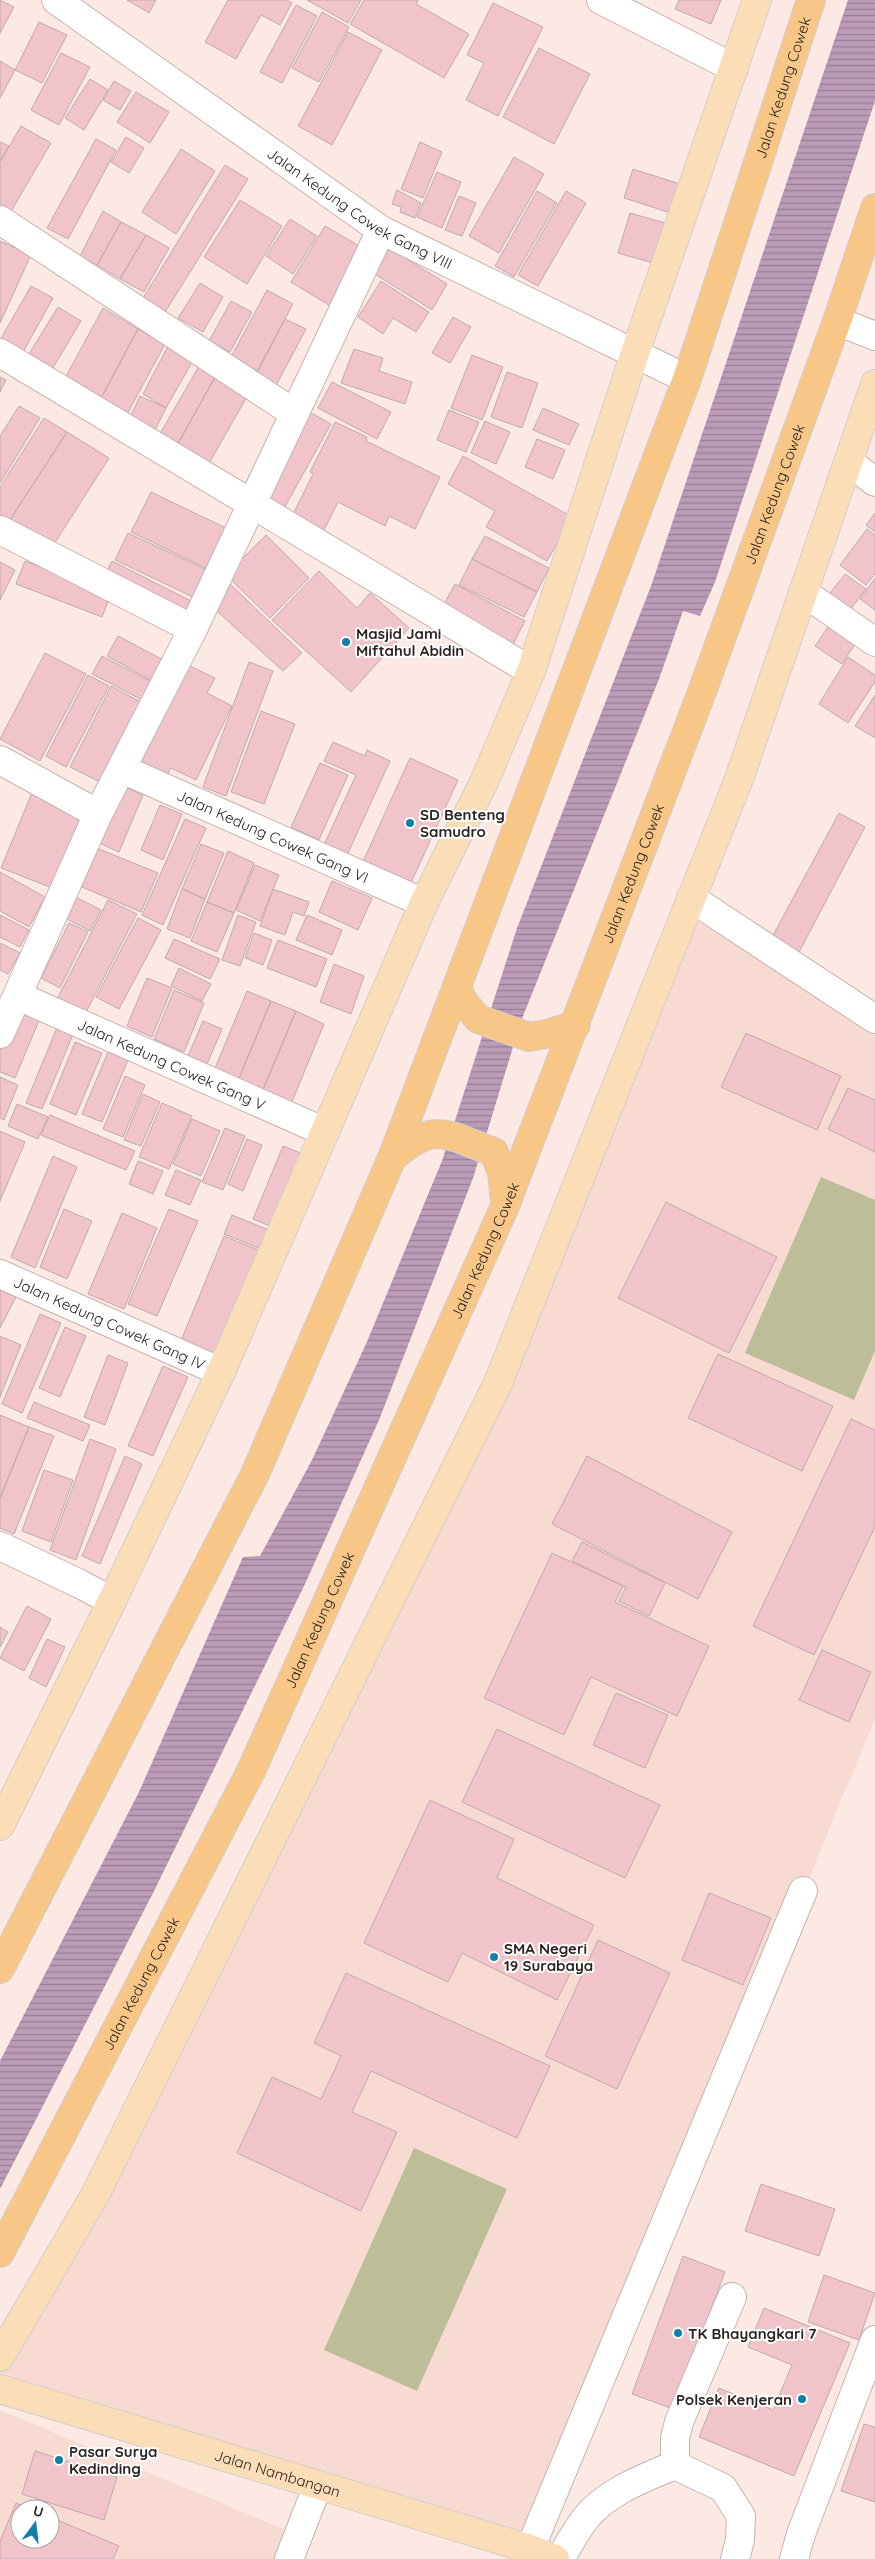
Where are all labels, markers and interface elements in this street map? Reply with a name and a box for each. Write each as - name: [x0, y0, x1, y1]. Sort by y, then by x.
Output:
- street label: Jalan Kedung Cowek: [750, 14, 814, 161]
- street label: Jalan Kedung Cowek Gang VIII: [264, 143, 456, 273]
- street label: Jalan Kedung Cowek: [740, 421, 808, 567]
- place label: Masjid Jami Miftahul Abidin: [356, 624, 464, 660]
- marker: Masjid Jami Miftahul Abidin: [340, 636, 352, 648]
- street label: Jalan Kedung Cowek Gang VI: [174, 785, 372, 887]
- street label: Jalan Kedung Cowek: [597, 801, 668, 946]
- place label: SD Benteng Samudro: [420, 805, 505, 841]
- marker: SD Benteng Samudro: [404, 817, 416, 829]
- street label: Jalan Kedung Cowek Gang V: [74, 1014, 269, 1114]
- street label: Jalan Kedung Cowek: [446, 1179, 523, 1322]
- street label: Jalan Kedung Cowek Gang IV: [11, 1272, 209, 1373]
- street label: Jalan Kedung Cowek: [280, 1549, 358, 1691]
- street label: Jalan Kedung Cowek: [98, 1913, 183, 2053]
- place label: SMA Negeri 19 Surabaya: [504, 1939, 593, 1975]
- marker: SMA Negeri 19 Surabaya: [488, 1951, 500, 1963]
- place label: TK Bhayangkari 7: [688, 2324, 817, 2343]
- marker: TK Bhayangkari 7: [672, 2327, 684, 2339]
- place label: Polsek Kenjeran: [676, 2390, 792, 2409]
- marker: Polsek Kenjeran: [796, 2393, 808, 2405]
- place label: Pasar Surya Kedinding: [69, 2442, 157, 2478]
- street label: Jalan Nambangan: [212, 2445, 343, 2501]
- marker: Pasar Surya Kedinding: [53, 2454, 65, 2466]
- north arrow: [10, 2499, 60, 2549]
- text: U: [31, 2501, 45, 2521]

